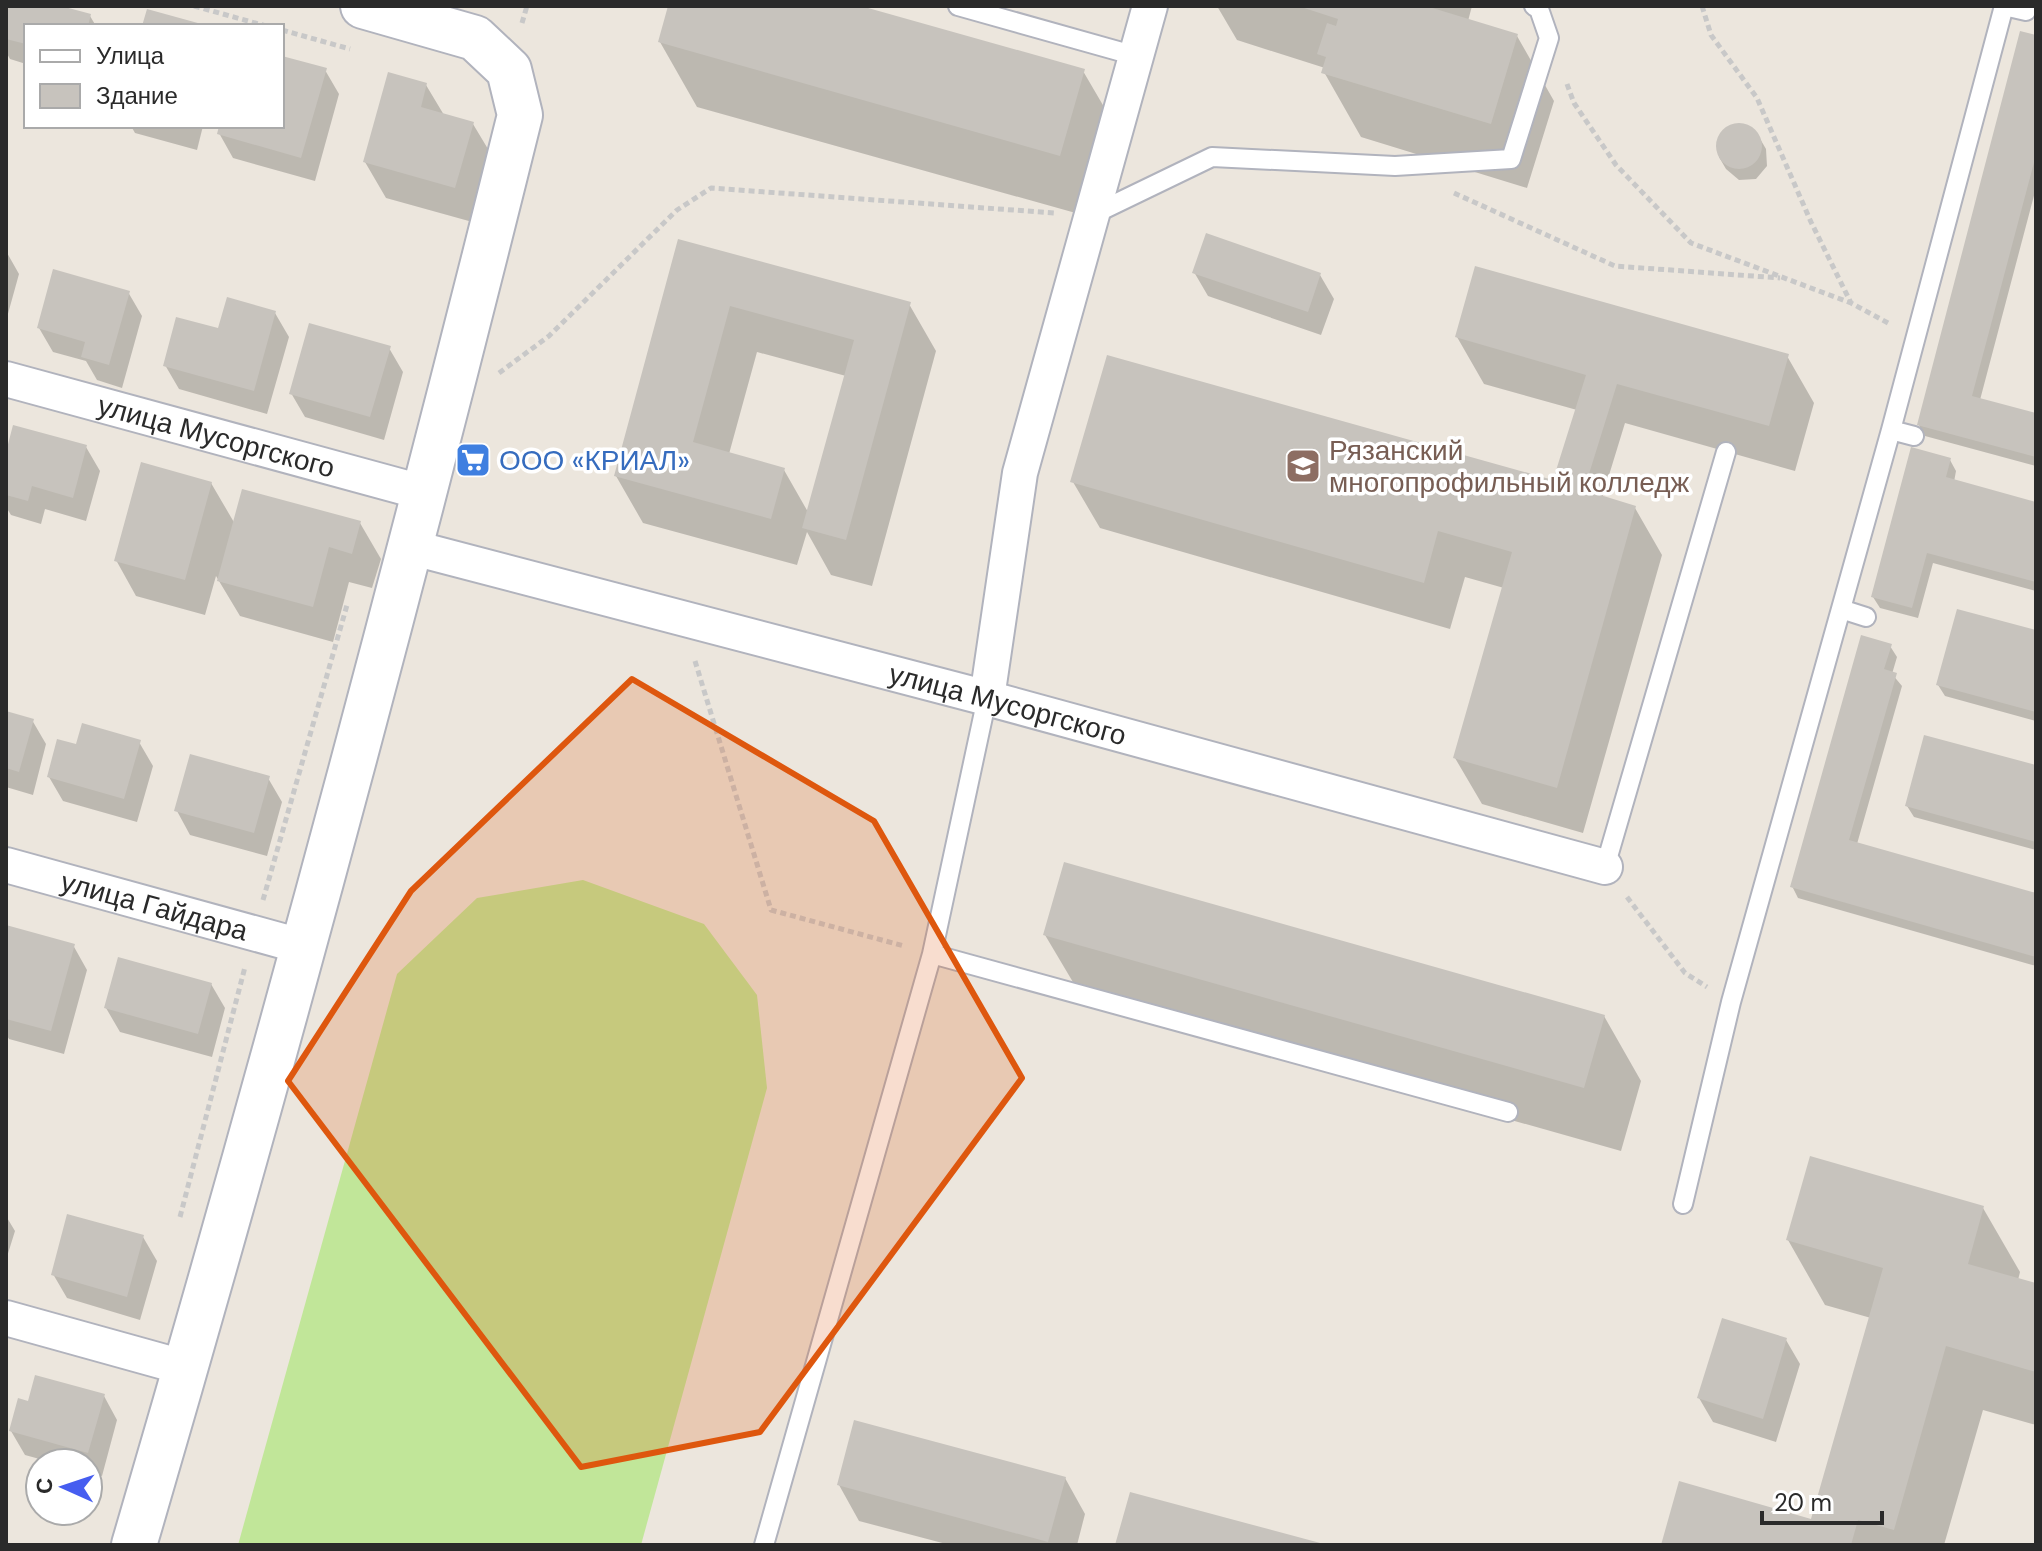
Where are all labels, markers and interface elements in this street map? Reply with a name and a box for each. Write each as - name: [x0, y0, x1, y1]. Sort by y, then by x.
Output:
- legend: [24, 24, 284, 128]
- text: Улица: [96, 40, 165, 71]
- text: Здание: [96, 80, 178, 111]
- street label: улица Мусоргского: [94, 386, 339, 486]
- place label: Рязанский многопрофильный колледж: [1329, 432, 1690, 501]
- supermarket icon: ООО «КРИАЛ»: [454, 441, 492, 479]
- place label: ООО «КРИАЛ»: [499, 442, 690, 479]
- school or university icon: Рязанский многопрофильный колледж: [1284, 447, 1322, 485]
- street label: улица Мусоргского: [885, 655, 1130, 754]
- street label: улица Гайдара: [57, 863, 253, 949]
- north arrow: [24, 1447, 104, 1527]
- scale bar: [1762, 1475, 1882, 1525]
- text: С: [30, 1477, 59, 1495]
- text: 20 m: [1774, 1487, 1832, 1518]

